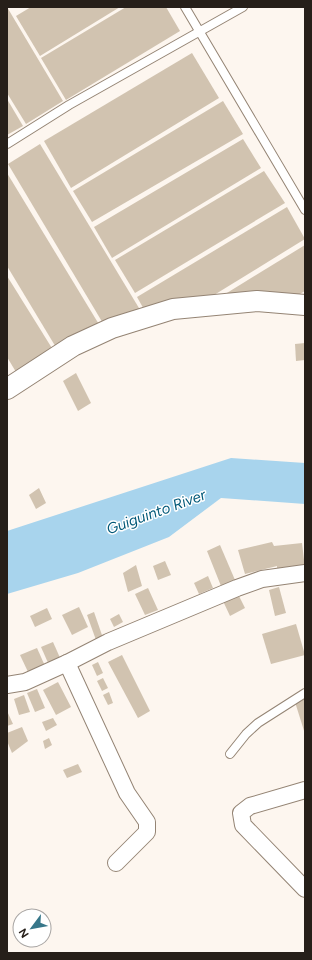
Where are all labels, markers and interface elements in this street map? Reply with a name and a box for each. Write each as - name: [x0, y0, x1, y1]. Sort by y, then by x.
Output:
- water label: Guiguinto River: [104, 485, 209, 538]
- north arrow: [12, 908, 52, 948]
- text: N: [16, 926, 32, 940]

